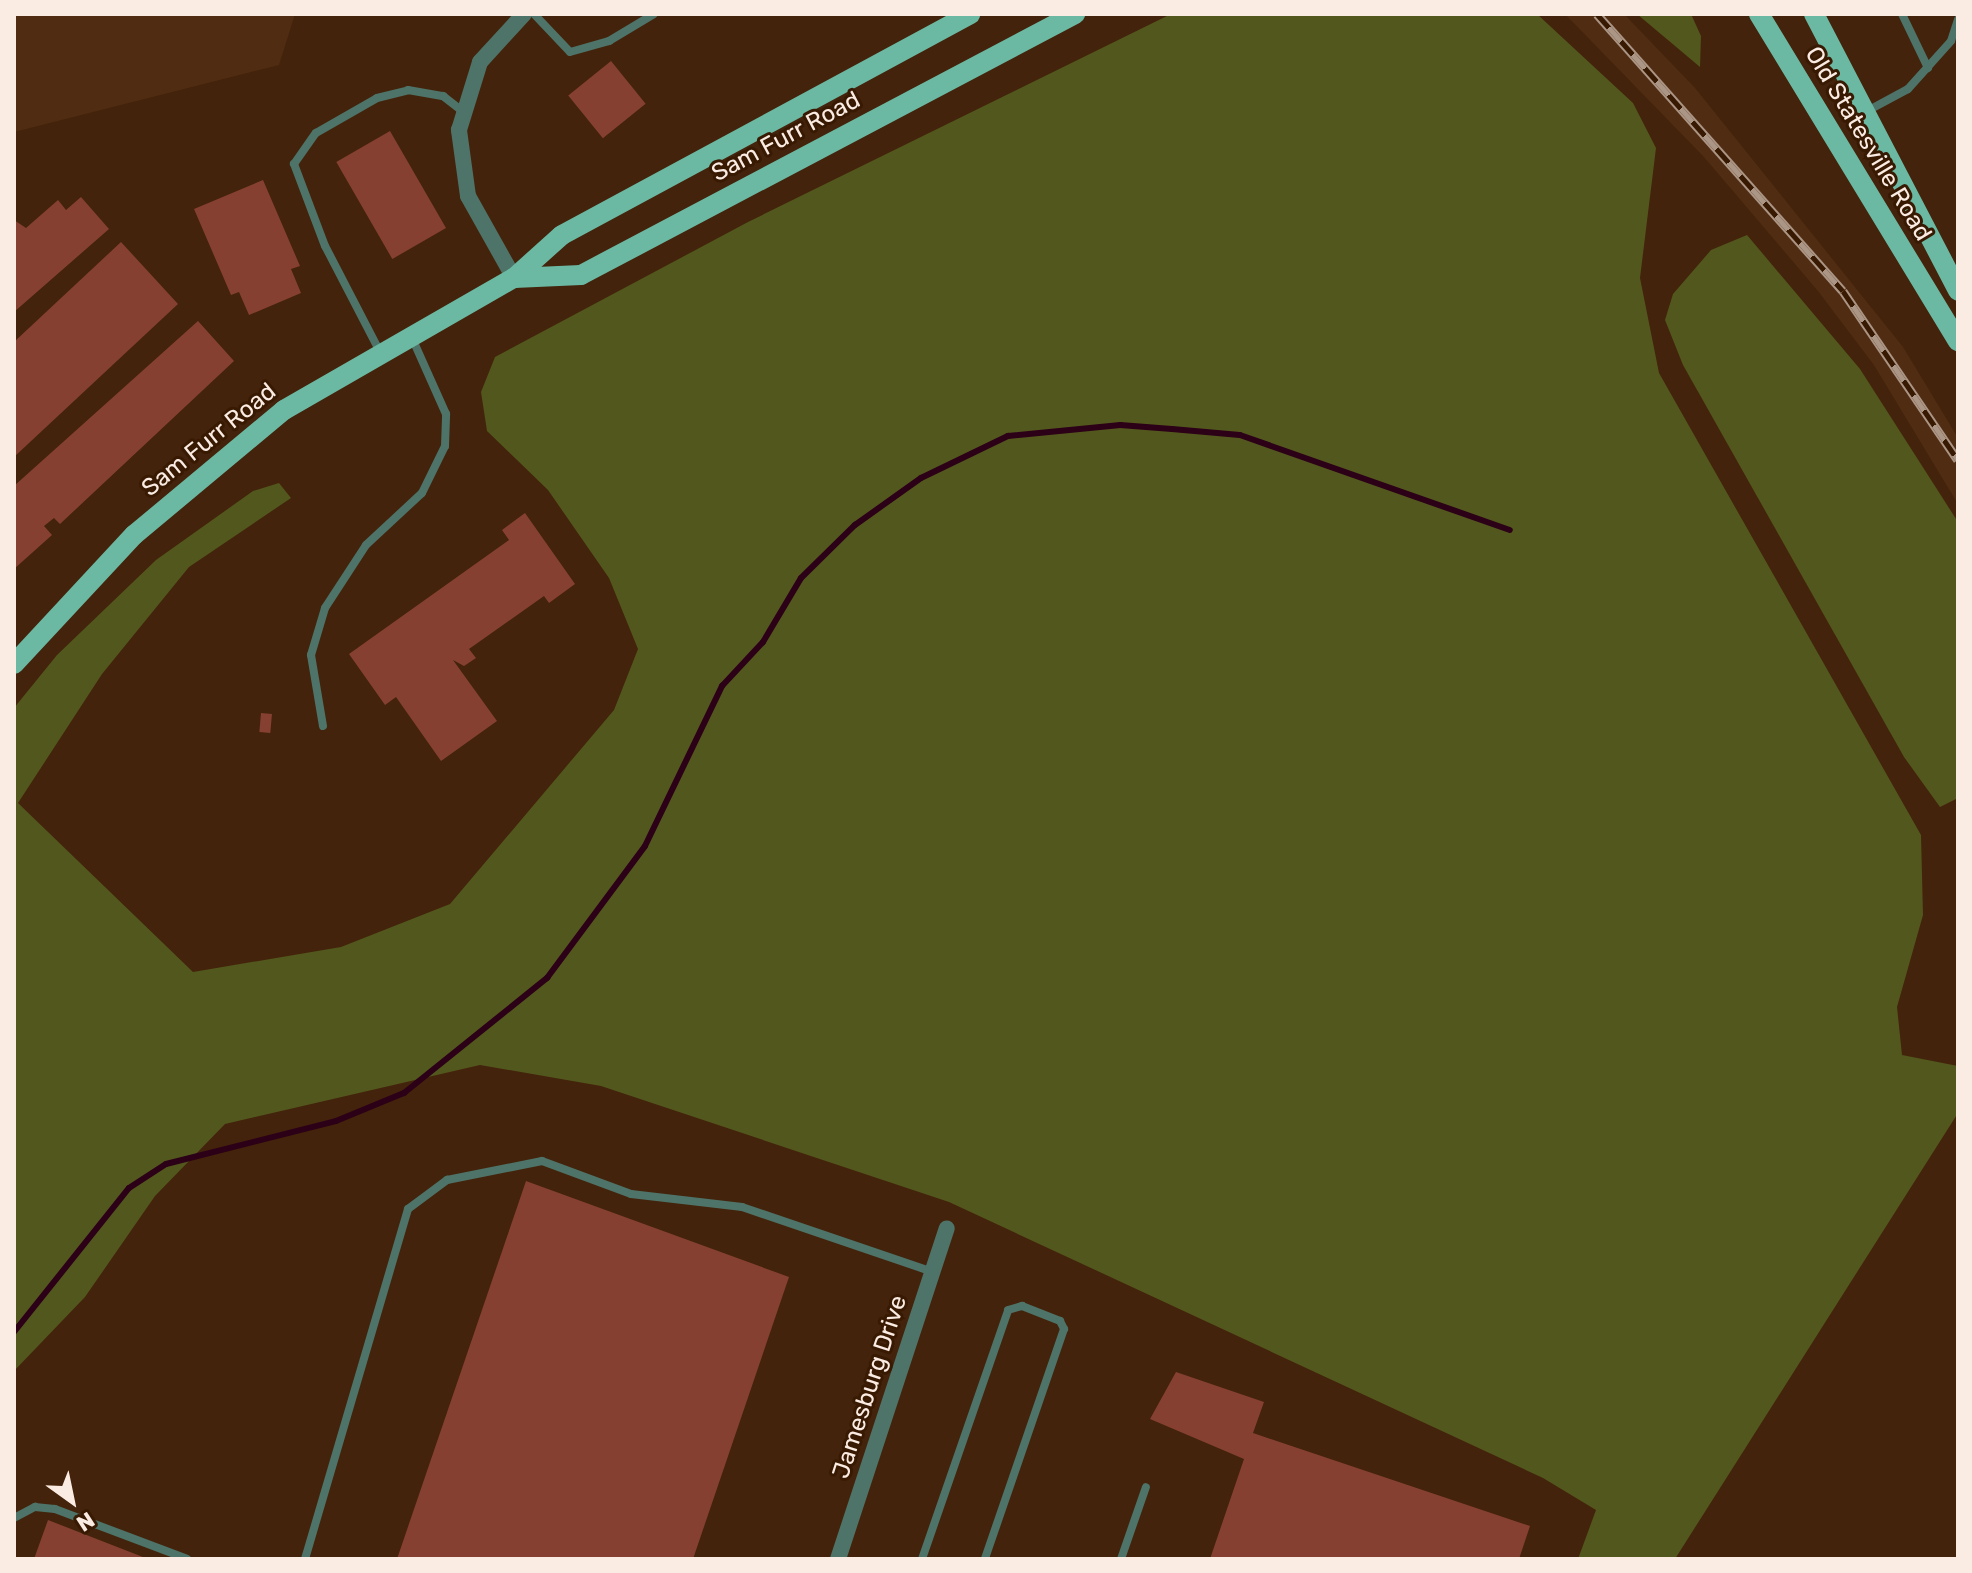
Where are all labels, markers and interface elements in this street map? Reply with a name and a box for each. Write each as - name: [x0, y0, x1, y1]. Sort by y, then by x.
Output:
- street label: Old Statesville Road: [1799, 42, 1937, 246]
- street label: Sam Furr Road: [707, 86, 865, 188]
- street label: Sam Furr Road: [136, 377, 282, 503]
- street label: Jamesburg Drive: [827, 1292, 913, 1482]
- north arrow: [32, 1461, 112, 1541]
- text: N: [71, 1506, 99, 1537]

